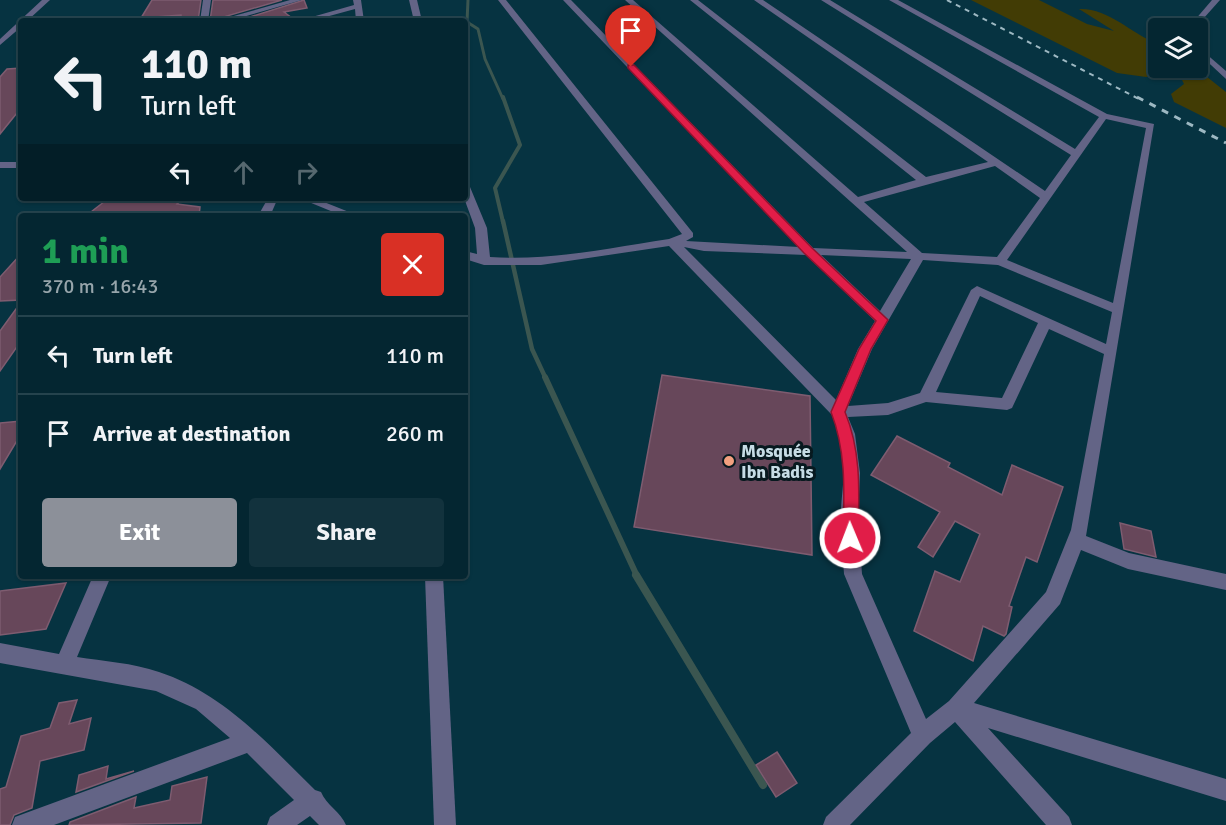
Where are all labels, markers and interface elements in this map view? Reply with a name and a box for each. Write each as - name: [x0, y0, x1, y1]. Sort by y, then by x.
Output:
- pin: [605, 5, 656, 67]
- icon: arrive: [614, 14, 647, 47]
- map controls: [1148, 18, 1208, 78]
- button: layers: [1148, 18, 1208, 78]
- text: 110 m: [141, 39, 252, 90]
- icon: left: [42, 42, 120, 120]
- text: Turn left: [141, 90, 236, 123]
- icon: left: [164, 156, 197, 189]
- icon: ahead: [227, 156, 260, 189]
- icon: right: [290, 156, 323, 189]
- text: 1 min: [42, 229, 129, 274]
- button: close: [381, 233, 444, 296]
- text: 370 m · 16:43: [42, 274, 158, 299]
- icon: left: [42, 339, 75, 372]
- text: Turn left: [93, 342, 173, 369]
- text: 110 m: [386, 342, 444, 369]
- icon: arrive: [42, 417, 75, 450]
- text: Arrive at destination: [93, 420, 290, 447]
- text: 260 m: [386, 420, 444, 447]
- place label: Mosquée Ibn Badis: [741, 440, 813, 483]
- marker: Mosquée Ibn Badis: [722, 454, 736, 468]
- button: Exit: [42, 498, 237, 567]
- button: Share: [249, 498, 444, 567]
- position arrow: [818, 506, 882, 570]

